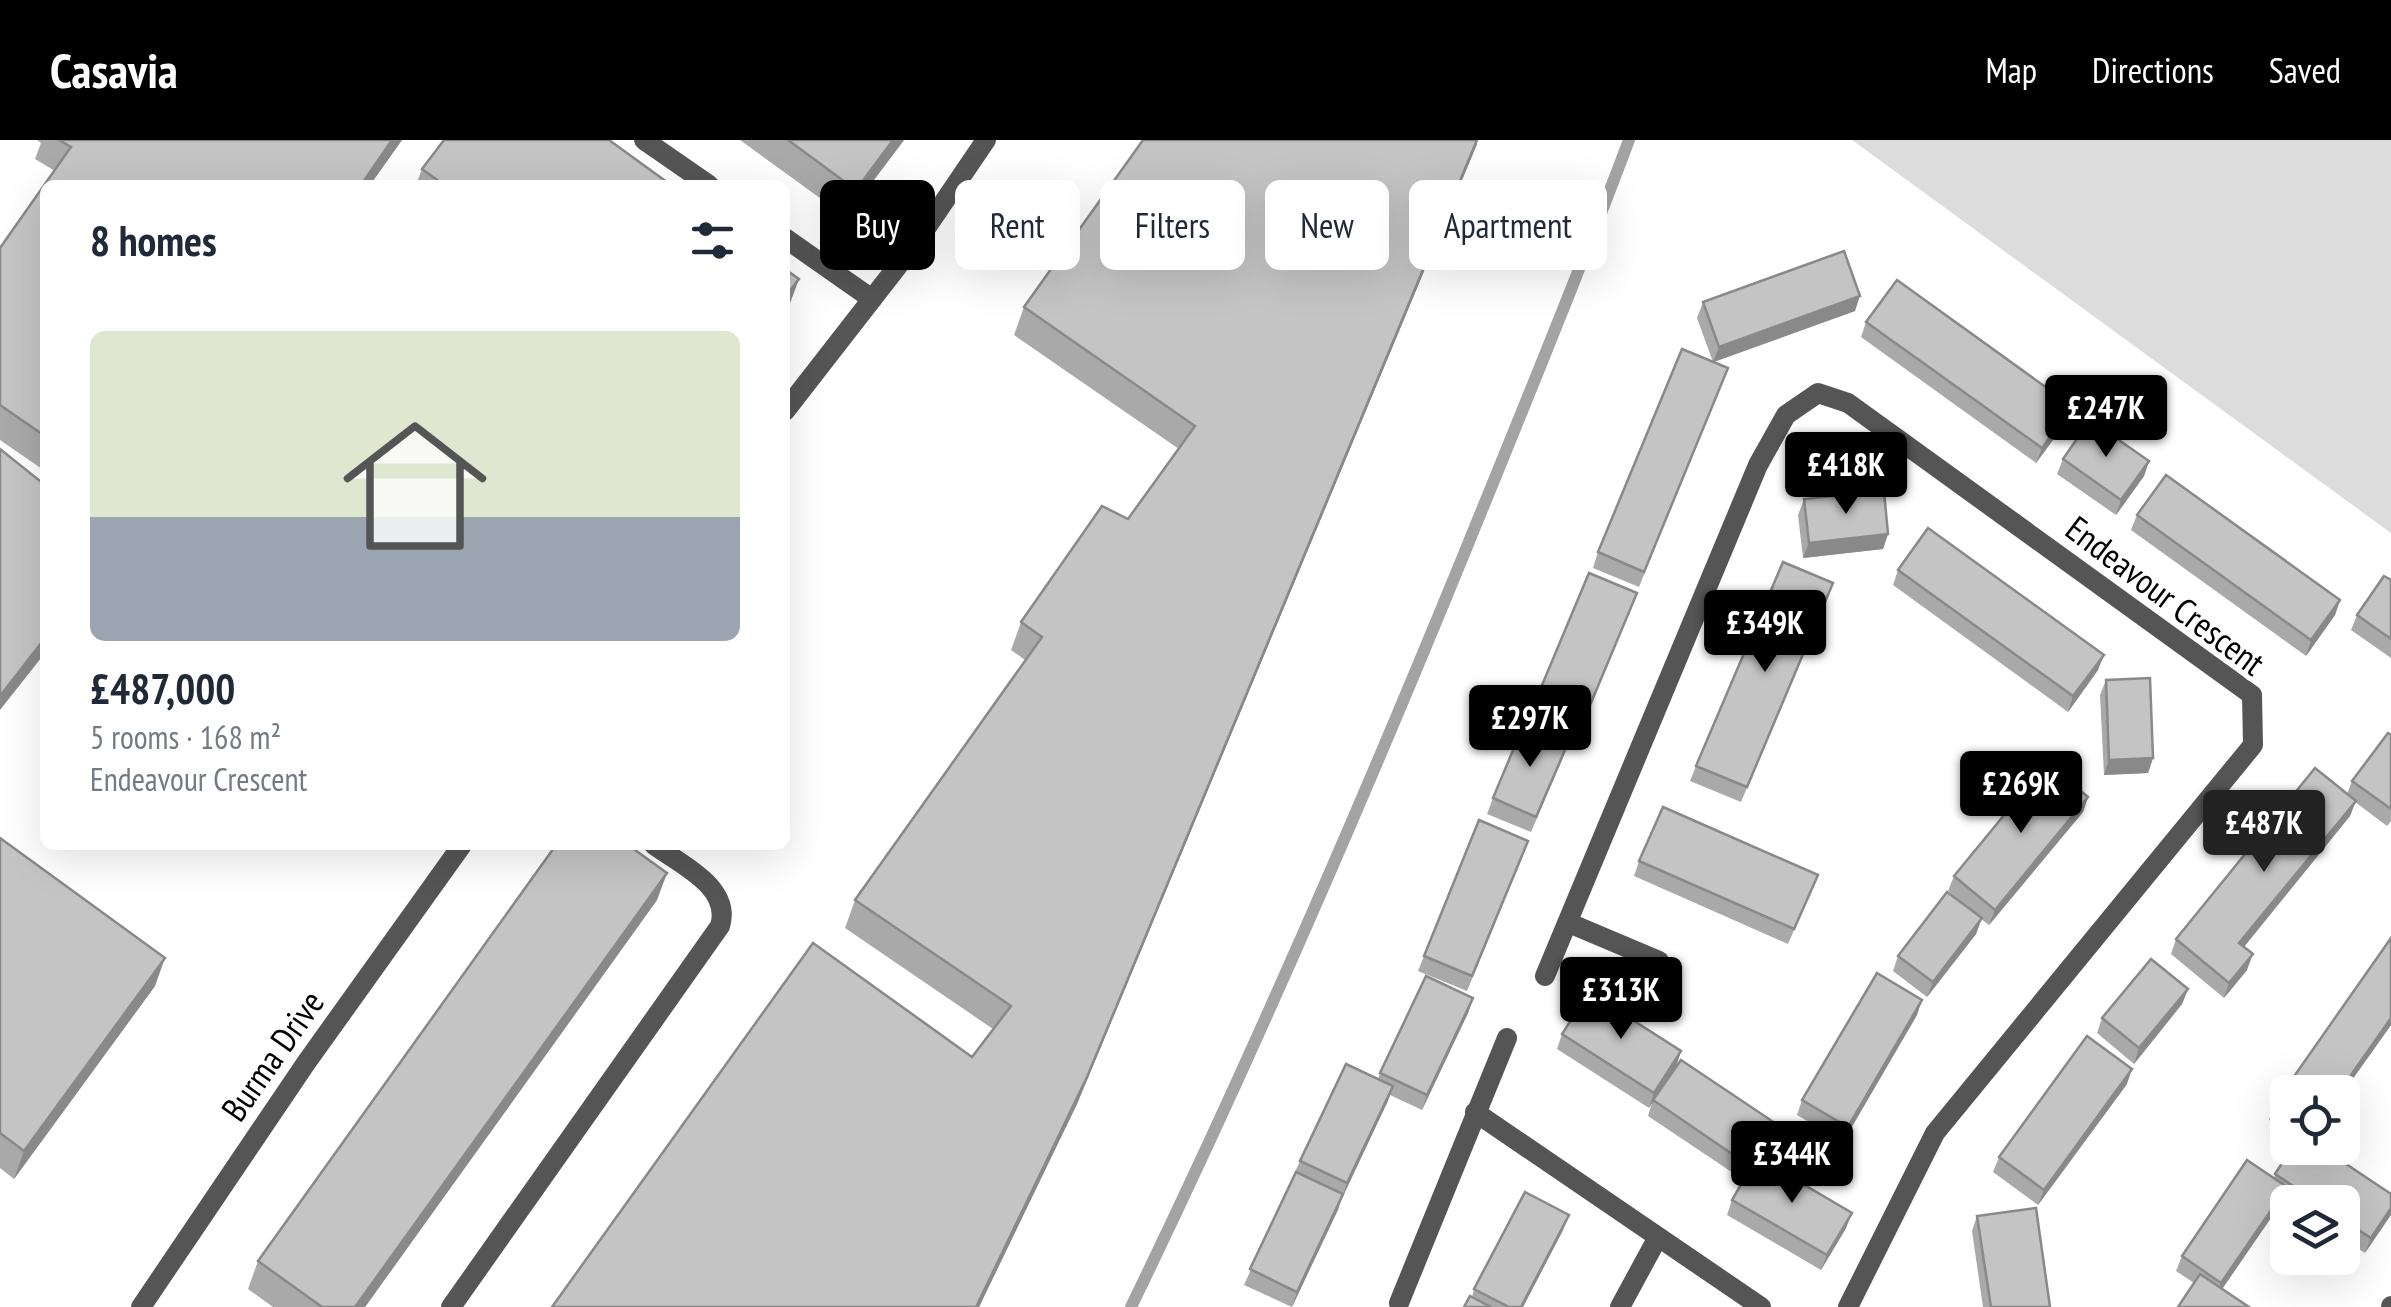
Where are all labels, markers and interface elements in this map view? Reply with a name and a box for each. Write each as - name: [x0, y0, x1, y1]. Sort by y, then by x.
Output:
- text: Casavia: [50, 39, 178, 101]
- text: Map: [1986, 47, 2037, 93]
- text: Directions: [2092, 47, 2214, 93]
- text: Saved: [2269, 47, 2341, 93]
- chip: Buy: [820, 180, 935, 270]
- chip: Rent: [955, 180, 1080, 270]
- chip: Filters: [1100, 180, 1245, 270]
- chip: New: [1265, 180, 1389, 270]
- chip: Apartment: [1409, 180, 1607, 270]
- text: 8 homes: [90, 213, 217, 268]
- icon: filters: [685, 213, 740, 268]
- pin: £247K: [2036, 375, 2176, 460]
- text: £247K: [2067, 386, 2145, 428]
- icon: home: [325, 396, 505, 576]
- pin: £418K: [1776, 432, 1916, 517]
- text: £418K: [1807, 443, 1885, 485]
- street label: Endeavour Crescent: [2057, 505, 2275, 685]
- pin: £349K: [1695, 590, 1835, 675]
- text: £349K: [1726, 601, 1804, 643]
- text: £487,000: [90, 661, 235, 716]
- pin: £297K: [1460, 685, 1600, 770]
- text: £297K: [1491, 696, 1569, 738]
- text: 5 rooms · 168 m²: [90, 716, 281, 758]
- pin: £269K: [1951, 751, 2091, 836]
- text: Endeavour Crescent: [90, 758, 307, 800]
- text: £269K: [1982, 762, 2060, 804]
- pin: £487K: [2194, 790, 2334, 875]
- text: £487K: [2225, 801, 2303, 843]
- pin: £313K: [1551, 957, 1691, 1042]
- text: £313K: [1582, 968, 1660, 1010]
- street label: Burma Drive: [211, 981, 334, 1130]
- map controls: [2270, 1075, 2360, 1275]
- button: locate: [2270, 1075, 2360, 1165]
- pin: £344K: [1722, 1121, 1862, 1206]
- text: £344K: [1753, 1132, 1831, 1174]
- button: layers: [2270, 1185, 2360, 1275]

